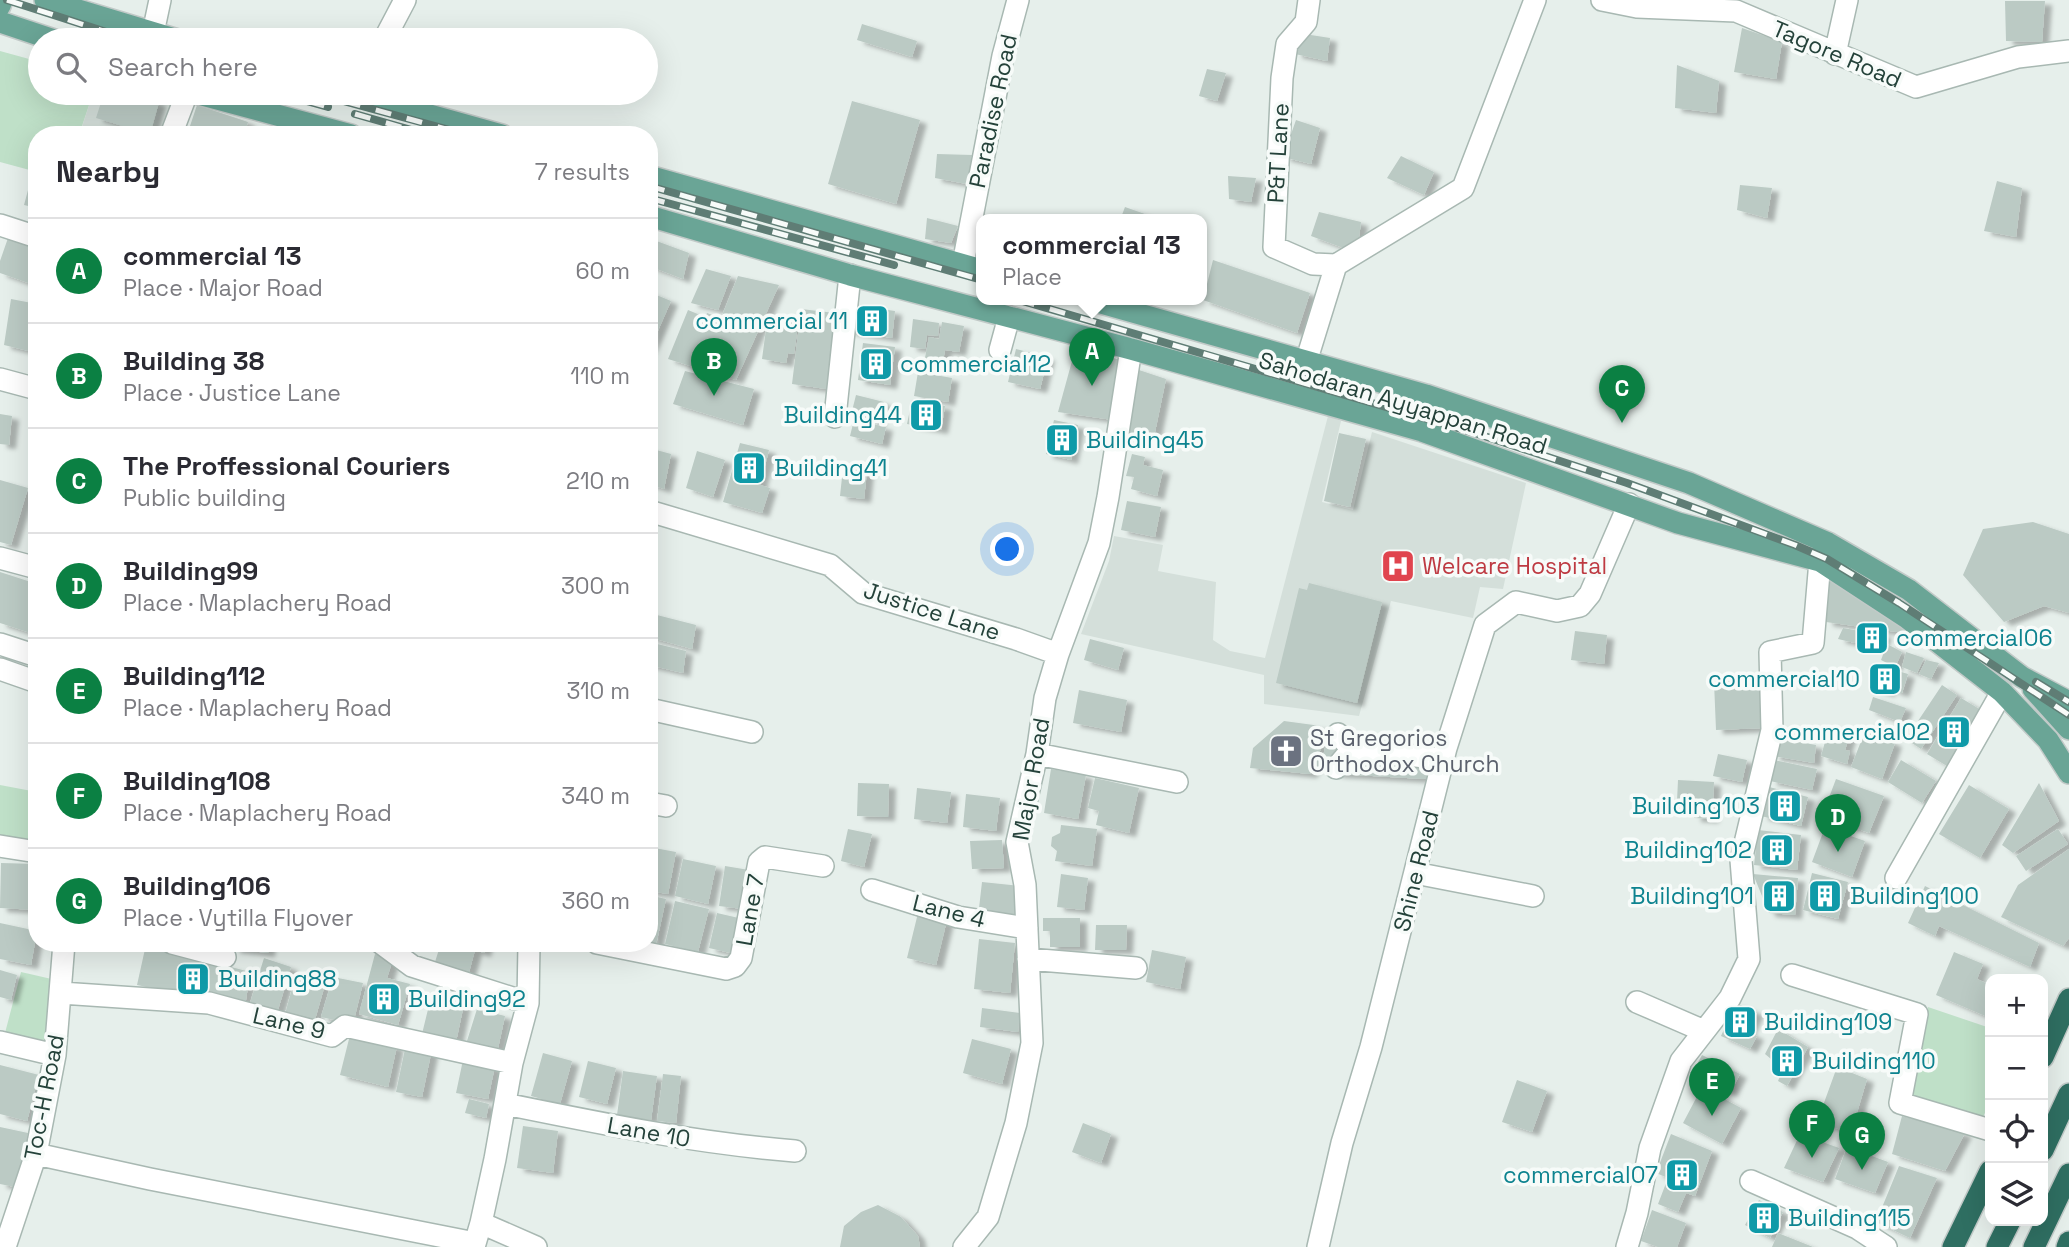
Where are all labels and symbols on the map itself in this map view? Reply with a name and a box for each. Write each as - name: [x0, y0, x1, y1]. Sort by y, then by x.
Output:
- street label: Tagore Road: [1768, 13, 1906, 95]
- street label: Paradise Road: [962, 31, 1024, 191]
- street label: P&T Lane: [1260, 102, 1296, 204]
- building icon: commercial 11: [853, 302, 891, 340]
- place label: commercial 11: [695, 306, 848, 336]
- pin: A: [1069, 328, 1115, 386]
- pin: B: [691, 338, 737, 396]
- building icon: commercial12: [857, 345, 895, 383]
- street label: Sahodaran Ayyappan Road: [1255, 345, 1551, 461]
- place label: commercial12: [900, 349, 1051, 379]
- pin: C: [1599, 365, 1645, 423]
- building icon: Building44: [907, 396, 945, 434]
- place label: Building44: [783, 400, 902, 430]
- building icon: Building45: [1043, 421, 1081, 459]
- place label: Building45: [1086, 425, 1204, 455]
- building icon: Building41: [730, 449, 768, 487]
- place label: Building41: [774, 453, 887, 483]
- your location: [990, 532, 1024, 566]
- hospital icon: Welcare Hospital: [1379, 547, 1417, 585]
- place label: Welcare Hospital: [1422, 551, 1607, 581]
- street label: Justice Lane: [860, 575, 1004, 647]
- building icon: commercial06: [1853, 619, 1891, 657]
- place label: commercial06: [1896, 623, 2052, 653]
- building icon: commercial10: [1866, 660, 1904, 698]
- place label: commercial10: [1708, 664, 1860, 694]
- building icon: commercial02: [1935, 713, 1973, 751]
- street label: Major Road: [1005, 715, 1057, 843]
- place label: commercial02: [1774, 717, 1930, 747]
- place label: St Gregorios Orthodox Church: [1310, 723, 1500, 779]
- church icon: St Gregorios Orthodox Church: [1267, 732, 1305, 770]
- building icon: Building103: [1766, 787, 1804, 825]
- place label: Building103: [1632, 791, 1760, 821]
- pin: D: [1815, 794, 1861, 852]
- street label: Shine Road: [1386, 807, 1446, 935]
- building icon: Building102: [1758, 831, 1796, 869]
- place label: Building102: [1624, 835, 1752, 865]
- street label: Lane 7: [729, 872, 771, 948]
- building icon: Building101: [1760, 877, 1798, 915]
- building icon: Building100: [1806, 877, 1844, 915]
- place label: Building101: [1630, 881, 1754, 911]
- place label: Building100: [1850, 881, 1979, 911]
- street label: Lane 4: [910, 888, 988, 934]
- building icon: Building88: [174, 960, 212, 998]
- place label: Building88: [218, 964, 337, 994]
- building icon: Building92: [365, 980, 403, 1018]
- place label: Building92: [408, 984, 526, 1014]
- street label: Lane 9: [250, 1000, 328, 1046]
- building icon: Building109: [1721, 1003, 1759, 1041]
- place label: Building109: [1764, 1007, 1892, 1037]
- street label: Toc-H Road: [17, 1032, 71, 1162]
- building icon: Building110: [1768, 1042, 1806, 1080]
- place label: Building110: [1812, 1046, 1936, 1076]
- pin: E: [1689, 1058, 1735, 1116]
- pin: F: [1789, 1100, 1835, 1158]
- street label: Lane 10: [605, 1110, 693, 1154]
- pin: G: [1839, 1112, 1885, 1170]
- building icon: commercial07: [1663, 1156, 1701, 1194]
- place label: commercial07: [1503, 1160, 1658, 1190]
- building icon: Building115: [1745, 1199, 1783, 1237]
- place label: Building115: [1788, 1203, 1911, 1233]

